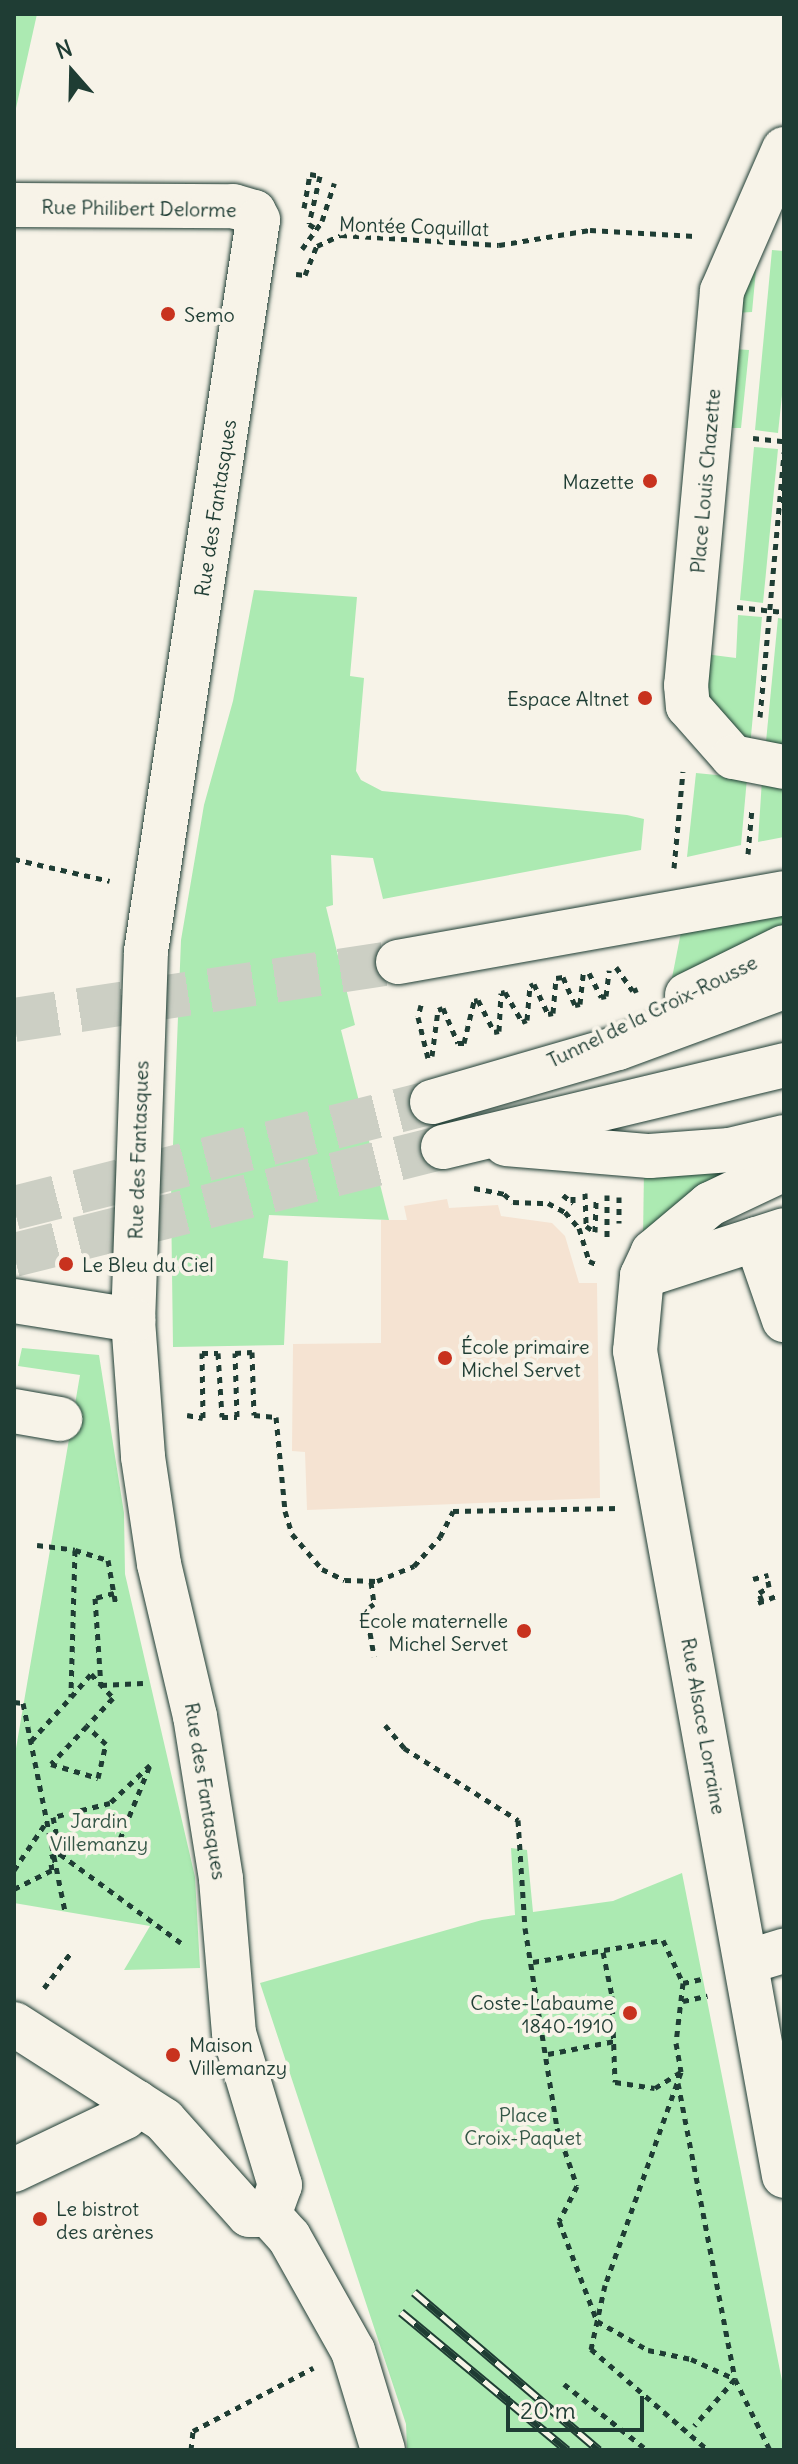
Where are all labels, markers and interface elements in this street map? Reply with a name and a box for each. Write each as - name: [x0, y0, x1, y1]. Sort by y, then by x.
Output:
- north arrow: [32, 32, 112, 112]
- text: N: [52, 34, 76, 65]
- street label: Rue Philibert Delorme: [41, 194, 237, 222]
- street label: Montée Coquillat: [339, 211, 489, 241]
- place label: Semo: [184, 302, 235, 326]
- marker: Semo: [159, 305, 177, 323]
- street label: Place Louis Chazette: [685, 388, 725, 574]
- street label: Rue des Fantasques: [189, 418, 241, 598]
- place label: Mazette: [562, 469, 634, 493]
- marker: Mazette: [641, 472, 659, 490]
- place label: Espace Altnet: [507, 686, 629, 710]
- marker: Espace Altnet: [636, 689, 654, 707]
- street label: Tunnel de la Croix-Rousse: [543, 950, 761, 1072]
- street label: Rue des Fantasques: [123, 1060, 153, 1240]
- place label: Le Bleu du Ciel: [82, 1252, 214, 1276]
- marker: Le Bleu du Ciel: [57, 1255, 75, 1273]
- place label: École primaire Michel Servet: [461, 1334, 589, 1381]
- marker: École primaire Michel Servet: [436, 1349, 454, 1367]
- place label: École maternelle Michel Servet: [359, 1608, 508, 1655]
- marker: École maternelle Michel Servet: [515, 1622, 533, 1640]
- street label: Rue Alsace Lorraine: [677, 1636, 731, 1816]
- street label: Rue des Fantasques: [180, 1701, 232, 1881]
- park label: Jardin Villemanzy: [50, 1808, 148, 1855]
- place label: Coste-Labaume 1840-1910: [470, 1990, 614, 2037]
- marker: Coste-Labaume 1840-1910: [621, 2004, 639, 2022]
- place label: Maison Villemanzy: [189, 2032, 287, 2079]
- marker: Maison Villemanzy: [164, 2046, 182, 2064]
- park label: Place Croix-Paquet: [464, 2103, 582, 2150]
- place label: Le bistrot des arènes: [56, 2196, 154, 2243]
- marker: Le bistrot des arènes: [31, 2210, 49, 2228]
- scale bar: [510, 2380, 648, 2430]
- text: 20 m: [520, 2395, 576, 2425]

